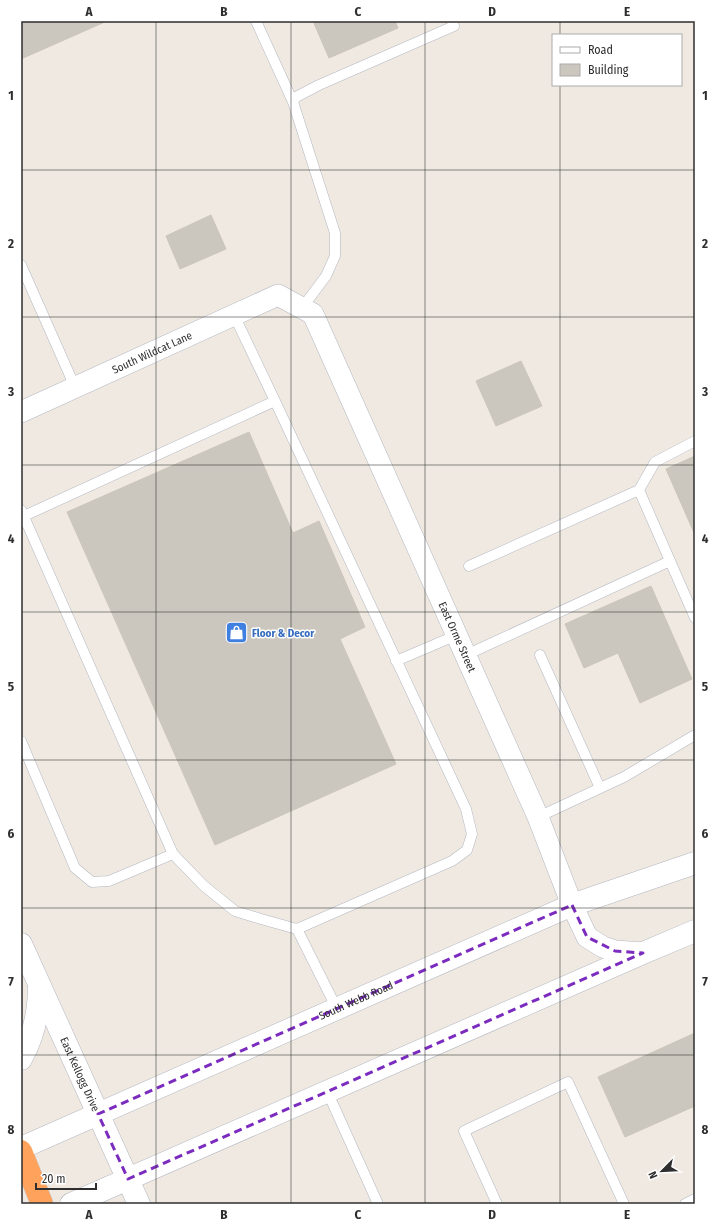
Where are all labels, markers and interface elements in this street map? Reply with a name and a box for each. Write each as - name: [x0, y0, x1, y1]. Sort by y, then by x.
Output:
- text: A: [84, 4, 93, 19]
- text: B: [220, 4, 228, 19]
- text: C: [355, 4, 362, 19]
- text: D: [488, 4, 496, 19]
- text: E: [624, 4, 630, 19]
- legend: [552, 34, 682, 86]
- text: Road: [588, 43, 613, 57]
- text: Building: [588, 63, 629, 77]
- text: 1: [8, 88, 14, 103]
- text: 1: [702, 88, 708, 103]
- text: 2: [7, 236, 14, 251]
- text: 2: [701, 236, 708, 251]
- street label: South Wildcat Lane: [110, 329, 194, 377]
- text: 3: [7, 384, 14, 399]
- text: 3: [701, 384, 708, 399]
- text: 4: [8, 531, 15, 546]
- text: 4: [702, 531, 709, 546]
- street label: East Orme Street: [436, 600, 479, 675]
- shop icon: Floor & Decor: [224, 620, 250, 646]
- place label: Floor & Decor: [252, 627, 315, 640]
- text: 5: [8, 679, 14, 694]
- text: 5: [702, 679, 708, 694]
- text: 6: [8, 826, 15, 841]
- text: 6: [702, 826, 709, 841]
- text: 7: [8, 974, 14, 989]
- text: 7: [702, 974, 708, 989]
- street label: South Webb Road: [317, 979, 395, 1023]
- street label: East Kellogg Drive: [57, 1035, 102, 1114]
- text: 8: [8, 1122, 15, 1137]
- text: 8: [702, 1122, 709, 1137]
- north arrow: [642, 1151, 682, 1191]
- scale bar: [36, 1165, 96, 1191]
- text: N: [646, 1169, 661, 1181]
- text: 20 m: [42, 1172, 66, 1186]
- text: A: [84, 1207, 93, 1222]
- text: B: [220, 1207, 228, 1222]
- text: C: [355, 1207, 362, 1222]
- text: D: [488, 1207, 496, 1222]
- text: E: [624, 1207, 630, 1222]

